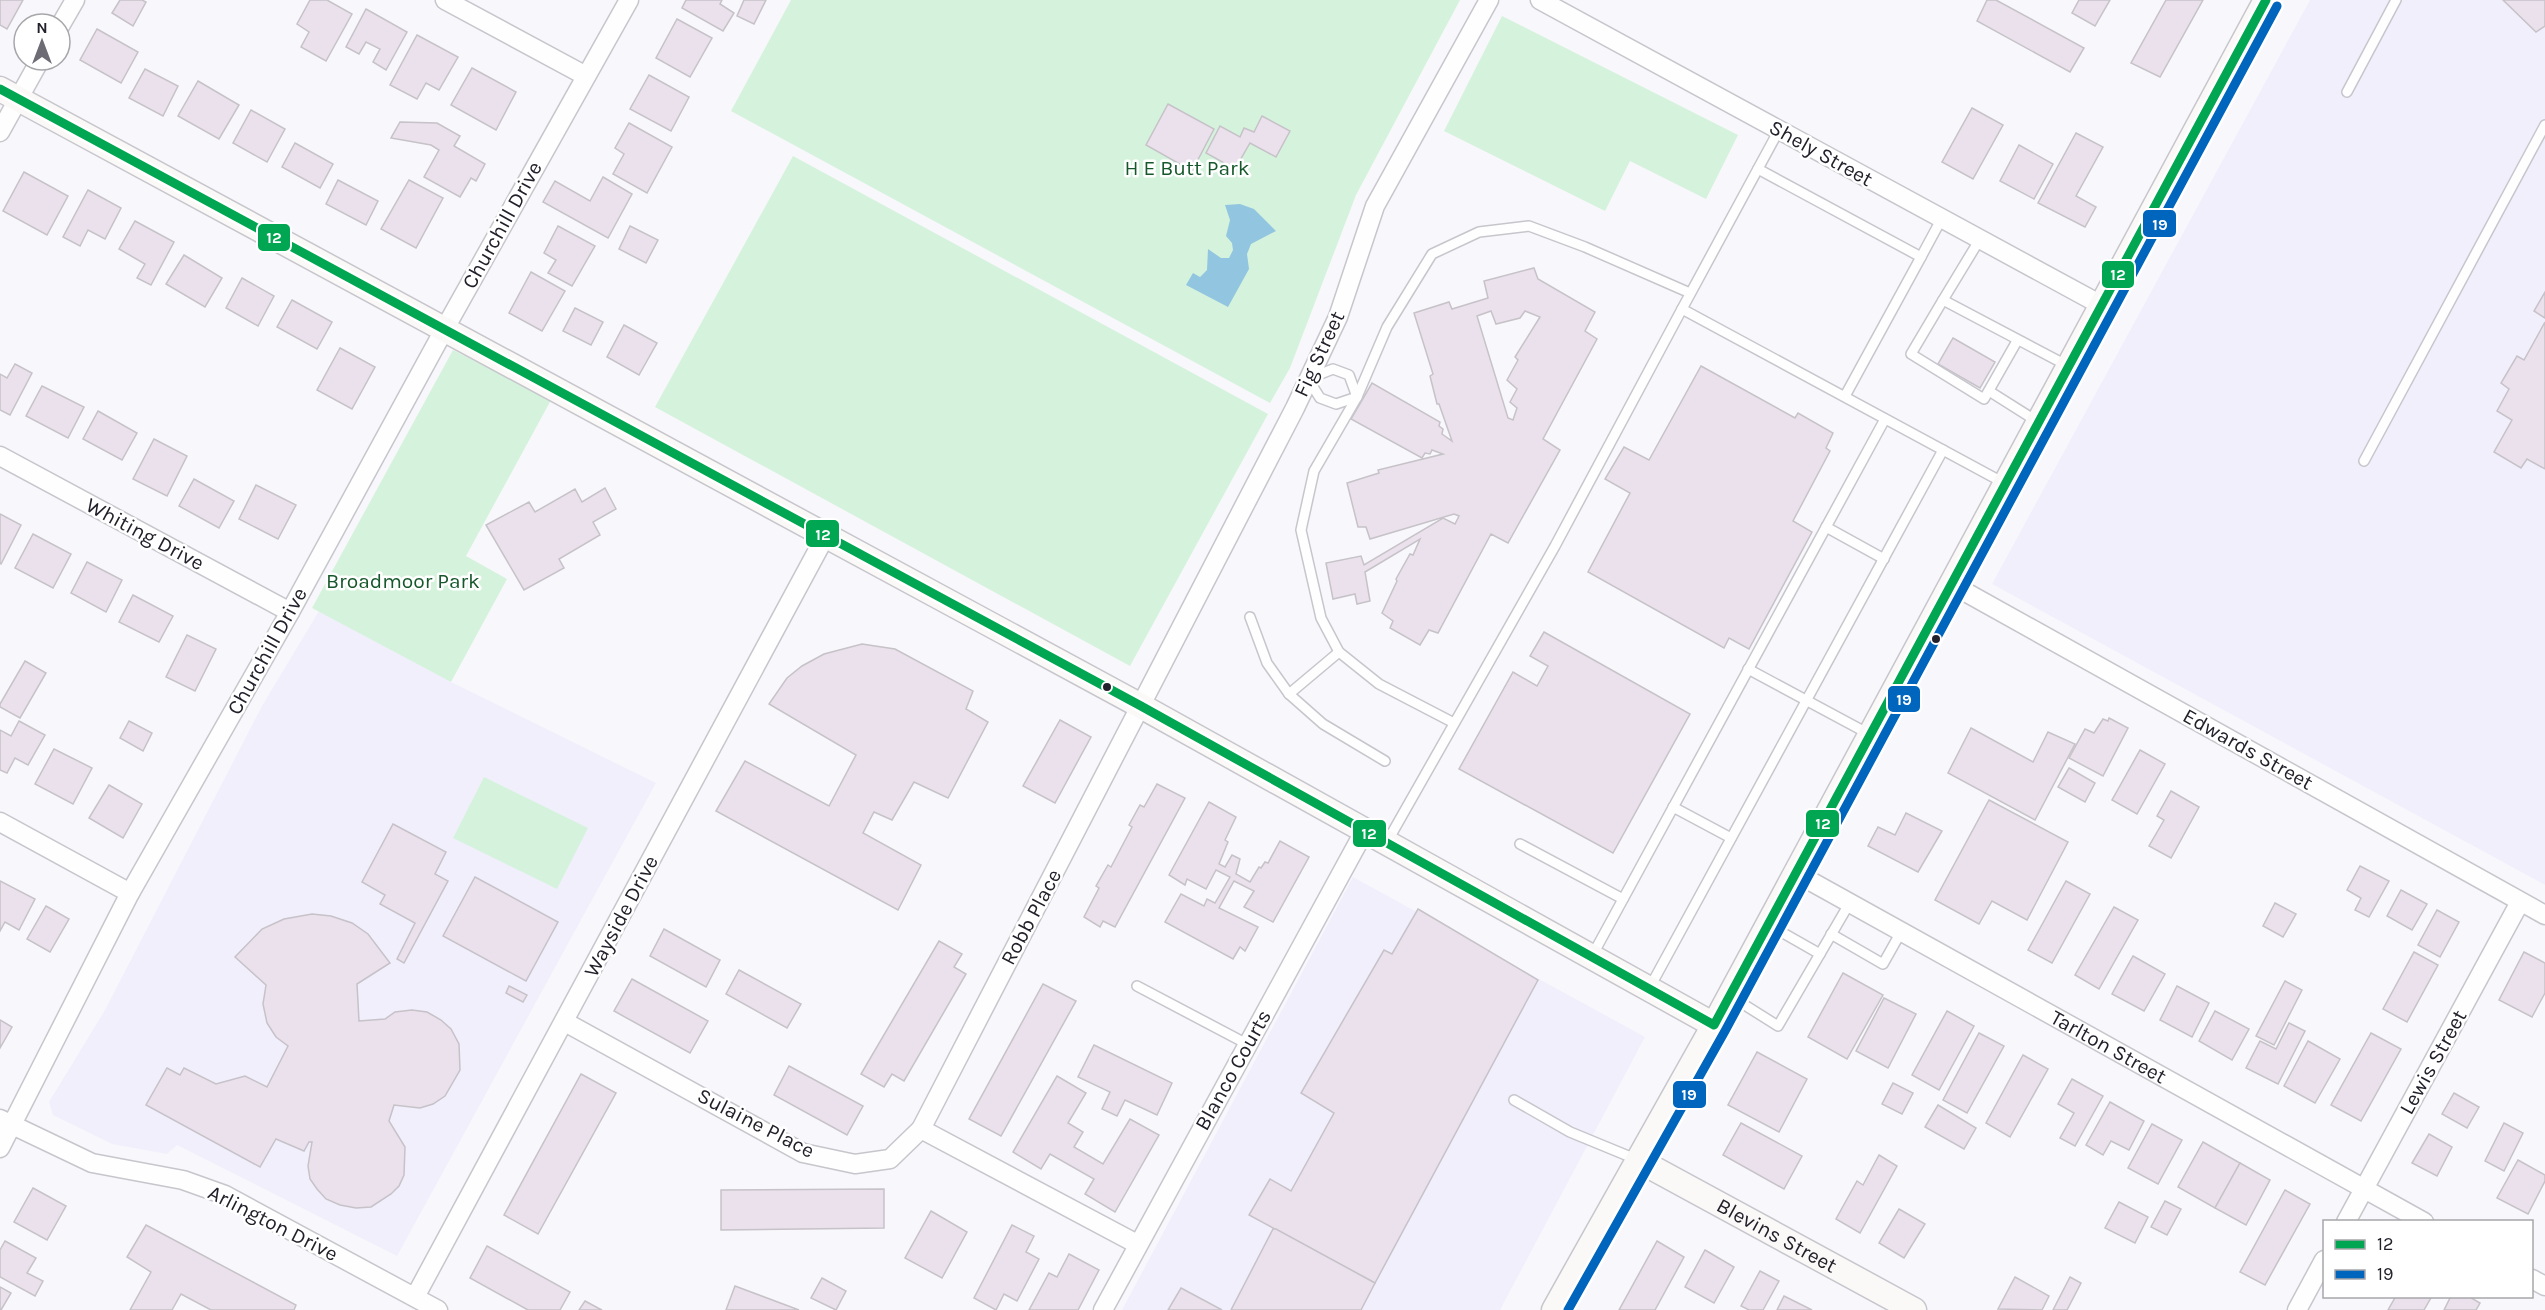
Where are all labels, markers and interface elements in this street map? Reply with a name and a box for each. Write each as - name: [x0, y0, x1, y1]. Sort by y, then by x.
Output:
- north arrow: [12, 12, 72, 72]
- text: N: [36, 18, 48, 37]
- street label: Shely Street: [1765, 115, 1877, 191]
- park label: H E Butt Park: [1125, 156, 1250, 180]
- street label: Churchill Drive: [457, 157, 547, 293]
- line badge: 19: [2142, 209, 2177, 238]
- text: 19: [2152, 215, 2168, 234]
- line badge: 12: [257, 223, 291, 252]
- text: 12: [266, 228, 282, 247]
- line badge: 12: [2101, 260, 2135, 289]
- text: 12: [2110, 265, 2126, 284]
- street label: Fig Street: [1289, 307, 1349, 401]
- street label: Whiting Drive: [82, 493, 208, 575]
- line badge: 12: [805, 519, 840, 548]
- text: 12: [815, 525, 831, 544]
- park label: Broadmoor Park: [326, 569, 480, 593]
- street label: Churchill Drive: [222, 583, 312, 719]
- unlabelled marker: [1930, 633, 1942, 645]
- unlabelled marker: [1101, 681, 1113, 693]
- line badge: 19: [1887, 685, 1921, 713]
- text: 19: [1896, 690, 1912, 709]
- street label: Edwards Street: [2179, 703, 2317, 795]
- line badge: 12: [1805, 809, 1840, 838]
- text: 12: [1815, 814, 1831, 833]
- line badge: 12: [1352, 819, 1387, 848]
- text: 12: [1361, 824, 1377, 843]
- street label: Wayside Drive: [579, 851, 663, 981]
- street label: Robb Place: [996, 865, 1066, 969]
- street label: Tarlton Street: [2047, 1005, 2171, 1089]
- street label: Lewis Street: [2394, 1005, 2472, 1118]
- street label: Blanco Courts: [1190, 1006, 1276, 1134]
- line badge: 19: [1672, 1080, 1707, 1109]
- street label: Sulaine Place: [693, 1083, 819, 1163]
- text: 19: [1681, 1085, 1697, 1104]
- street label: Arlington Drive: [204, 1180, 342, 1266]
- street label: Blevins Street: [1713, 1193, 1841, 1278]
- legend: [2323, 1220, 2533, 1298]
- text: 12: [2377, 1233, 2393, 1255]
- text: 19: [2377, 1263, 2393, 1285]

